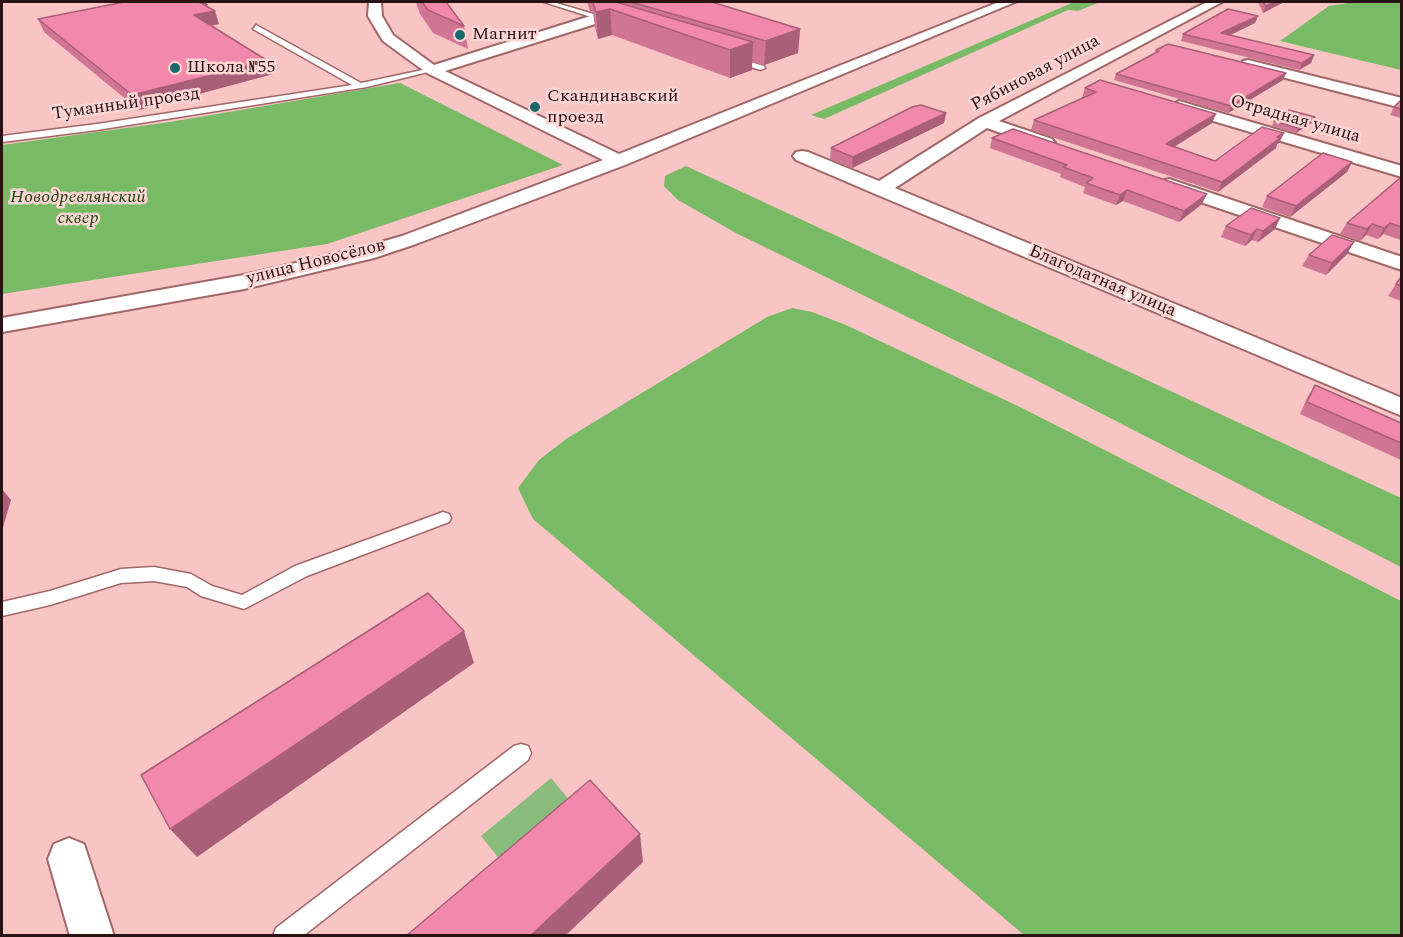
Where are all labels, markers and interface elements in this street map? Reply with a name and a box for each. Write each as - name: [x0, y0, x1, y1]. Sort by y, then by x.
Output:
- place label: Магнит: [472, 24, 537, 46]
- marker: Магнит: [453, 28, 467, 42]
- street label: Рябиновая улица: [968, 31, 1104, 117]
- place label: Школа №55: [187, 57, 275, 79]
- marker: Школа №55: [168, 61, 182, 75]
- street label: Туманный проезд: [51, 84, 201, 126]
- place label: Скандинавский проезд: [547, 86, 679, 128]
- street label: Отрадная улица: [1227, 91, 1363, 149]
- marker: Скандинавский проезд: [528, 100, 542, 114]
- park label: Новодревлянский сквер: [10, 187, 146, 230]
- street label: улица Новосёлов: [245, 235, 387, 291]
- street label: Благодатная улица: [1025, 241, 1179, 323]

